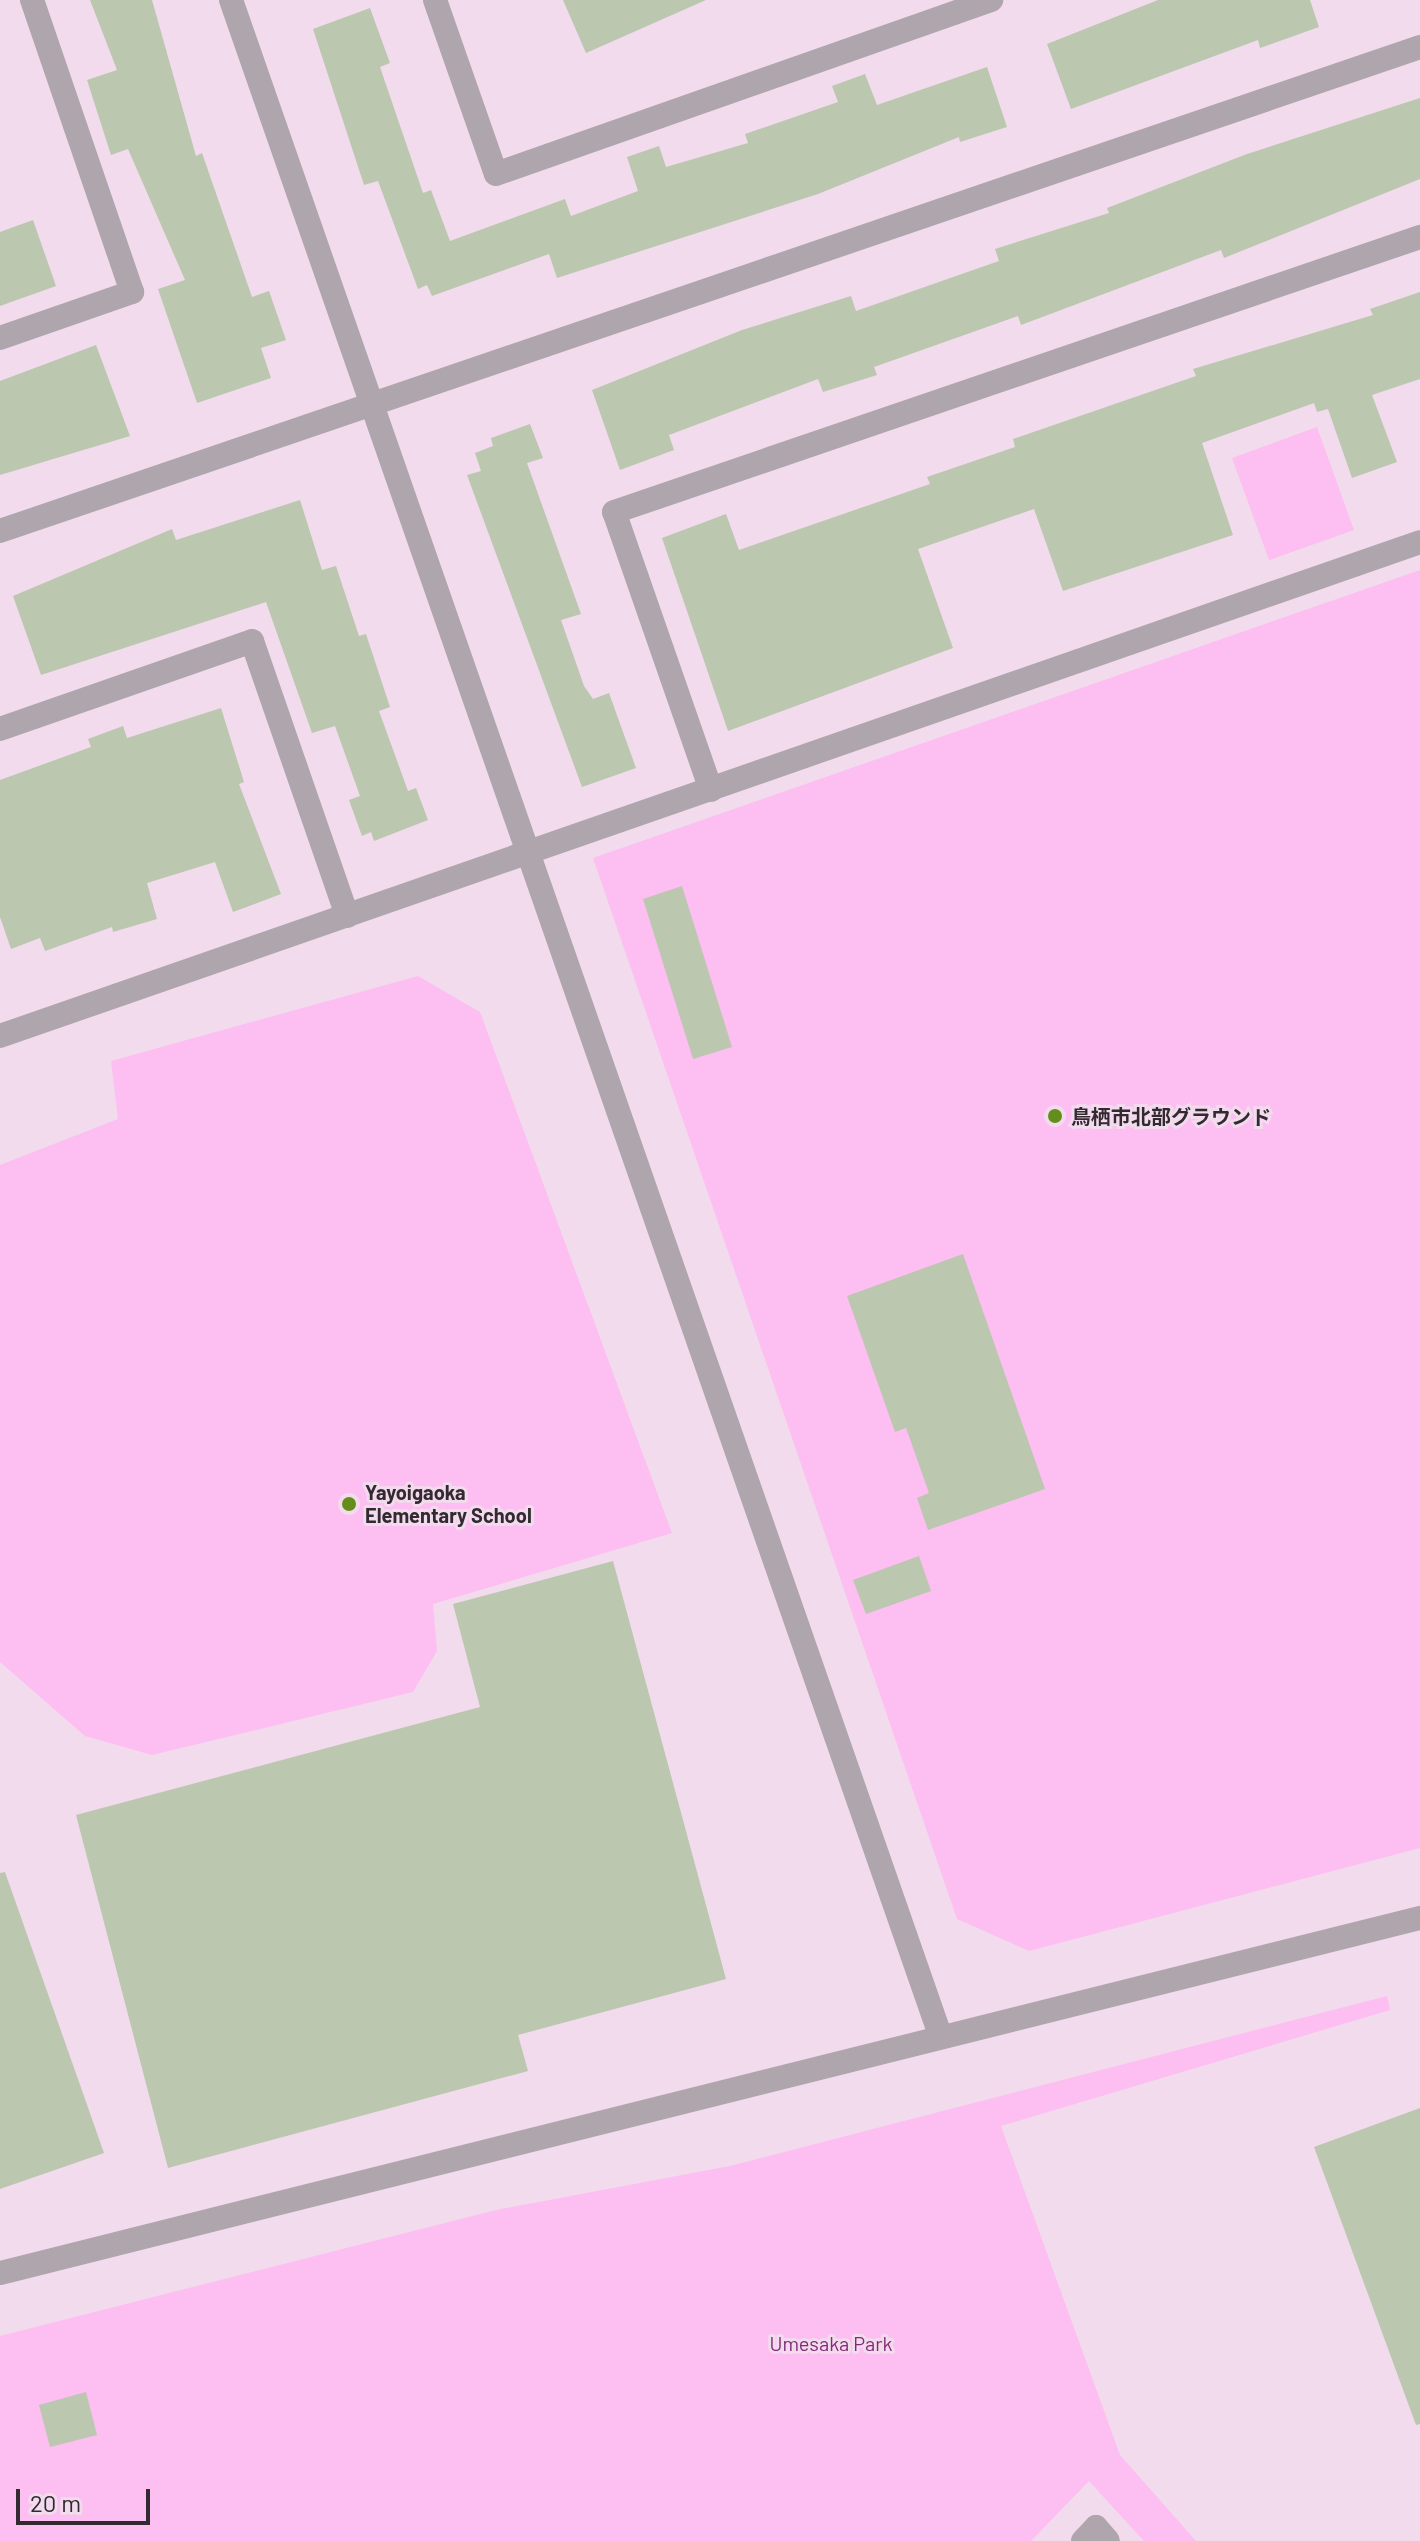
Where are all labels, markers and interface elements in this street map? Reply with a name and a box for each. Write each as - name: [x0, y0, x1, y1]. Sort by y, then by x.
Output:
- place label: 鳥栖市北部グラウンド: [1071, 1104, 1271, 1128]
- marker: 鳥栖市北部グラウンド: [1046, 1107, 1064, 1125]
- place label: Yayoigaoka Elementary School: [365, 1480, 532, 1527]
- marker: Yayoigaoka Elementary School: [340, 1495, 358, 1513]
- park label: Umesaka Park: [769, 2331, 893, 2355]
- scale bar: [20, 2473, 154, 2523]
- text: 20 m: [30, 2488, 81, 2517]

